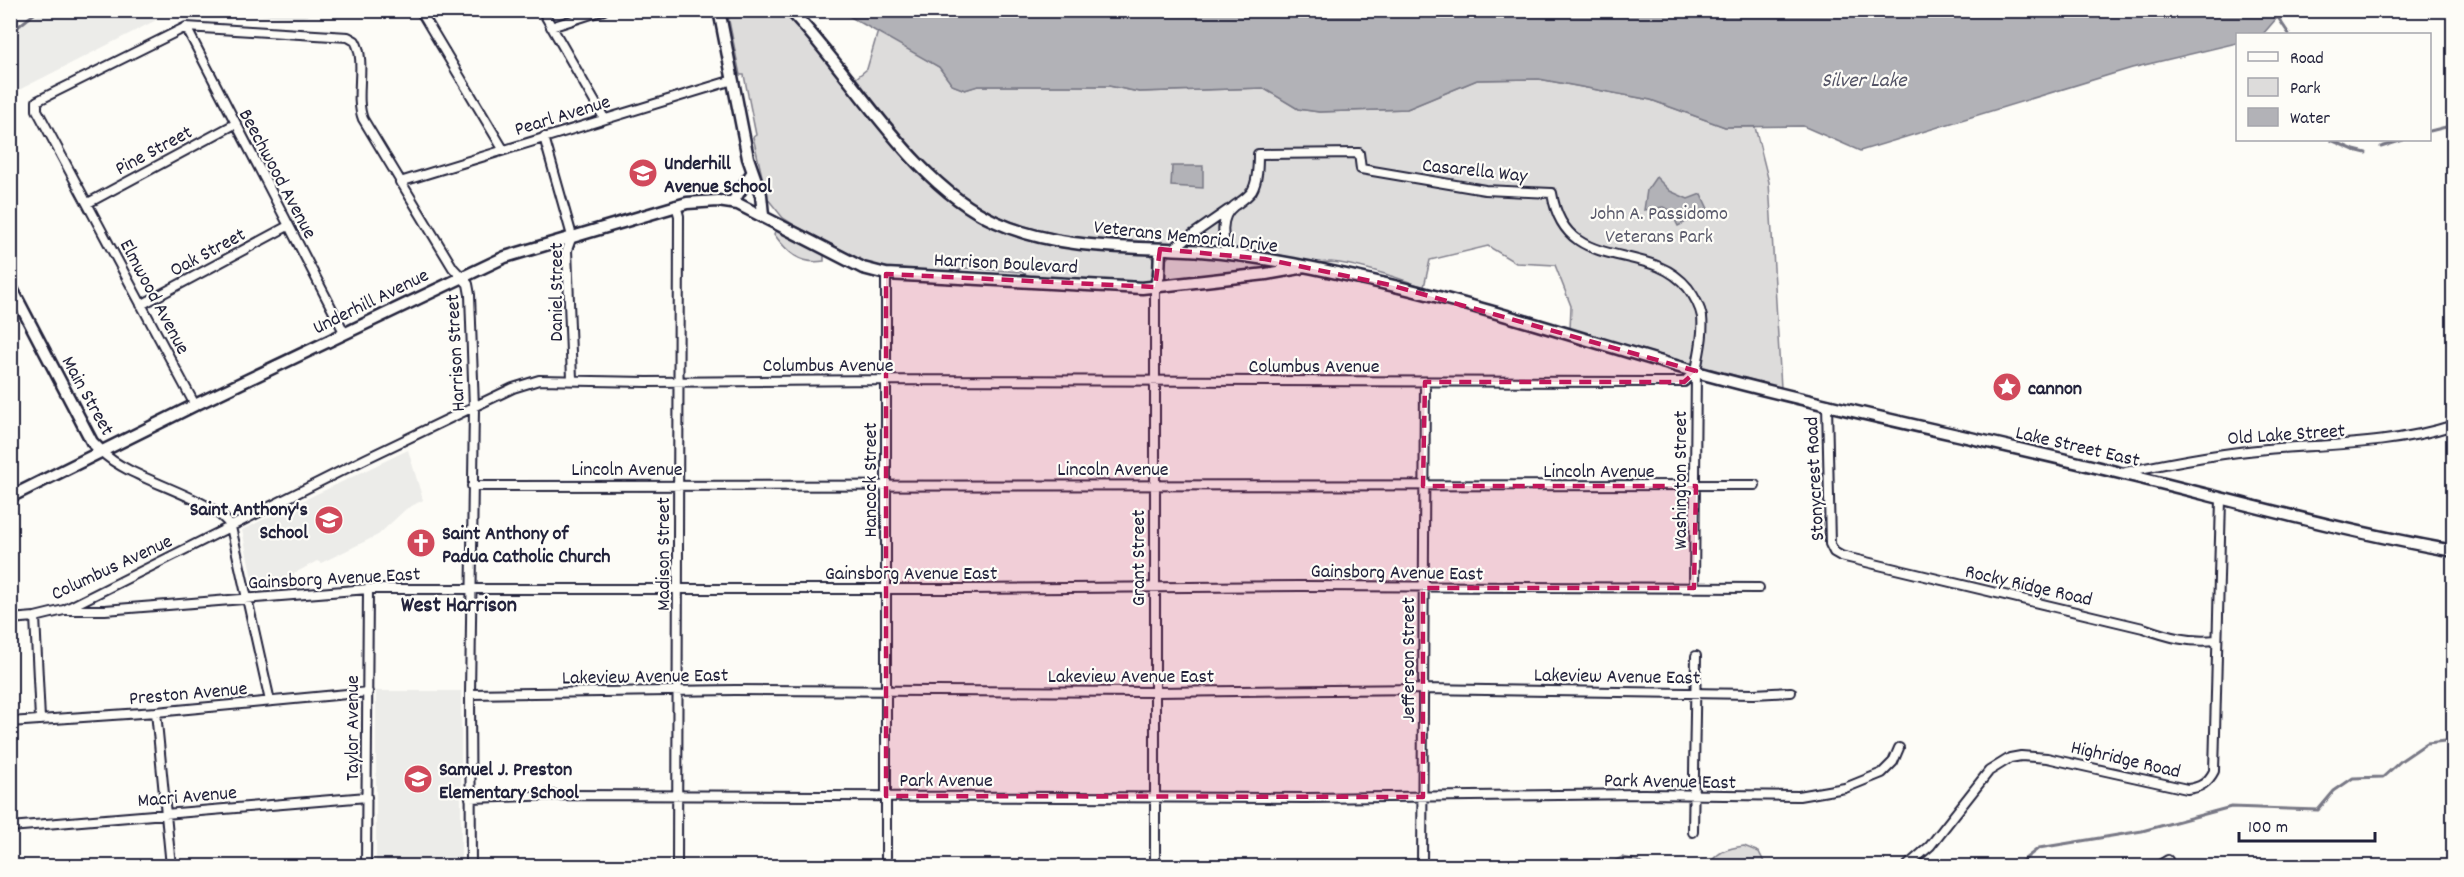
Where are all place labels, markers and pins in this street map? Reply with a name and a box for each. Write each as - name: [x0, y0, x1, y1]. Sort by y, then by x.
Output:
- place label: Underhill Avenue School: [664, 151, 772, 202]
- school or university icon: Underhill Avenue School: [627, 157, 659, 189]
- place icon: cannon: [1991, 371, 2023, 403]
- place label: cannon: [2028, 376, 2082, 404]
- place label: Saint Anthony's School: [190, 497, 308, 548]
- school or university icon: Saint Anthony's School: [313, 504, 345, 536]
- place label: Saint Anthony of Padua Catholic Church: [442, 521, 610, 572]
- church icon: Saint Anthony of Padua Catholic Church: [405, 527, 437, 559]
- place label: Samuel J. Preston Elementary School: [439, 757, 579, 808]
- school or university icon: Samuel J. Preston Elementary School: [402, 763, 434, 795]

